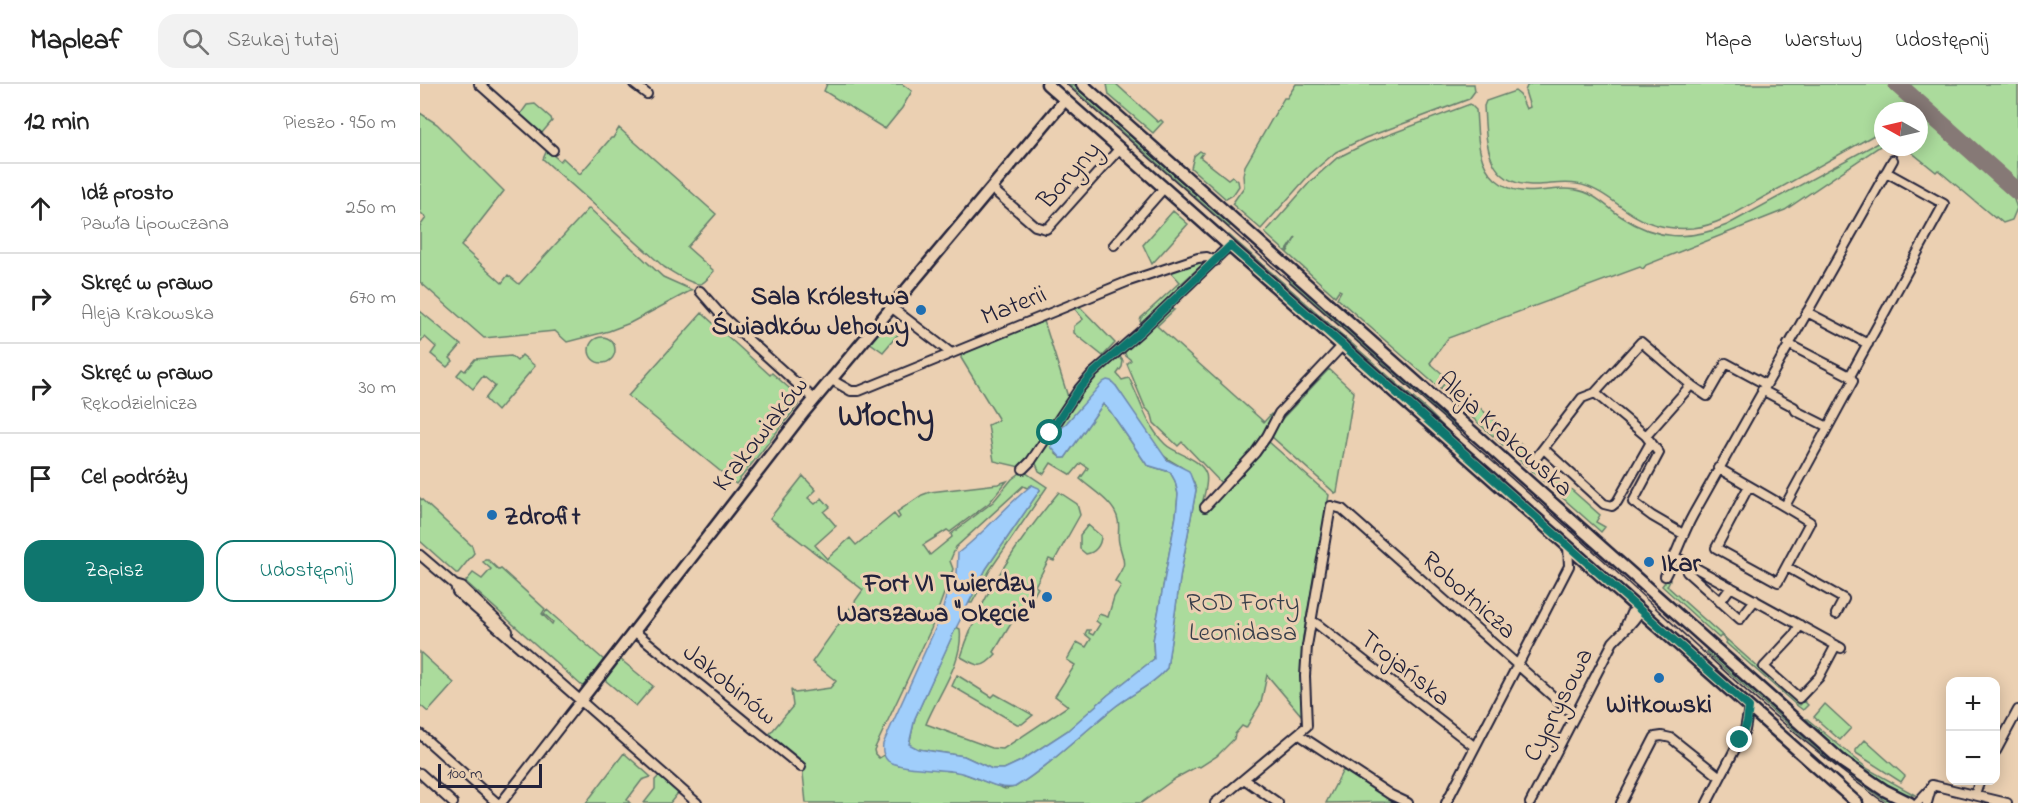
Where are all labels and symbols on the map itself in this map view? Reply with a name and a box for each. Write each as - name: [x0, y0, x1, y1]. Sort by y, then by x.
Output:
- north arrow: [1874, 102, 1928, 156]
- street label: Boryny: [1028, 133, 1111, 219]
- street label: Materii: [976, 276, 1053, 337]
- place label: Sala Królestwa Świadków Jehowy: [712, 279, 909, 347]
- marker: Sala Królestwa Świadków Jehowy: [914, 303, 928, 317]
- street label: Aleja Krakowska: [1427, 363, 1581, 507]
- street label: Krakowiaków: [704, 369, 819, 501]
- district label: Włochy: [838, 394, 934, 442]
- route start: [1036, 419, 1062, 445]
- place label: Zdrofit: [504, 499, 581, 537]
- marker: Zdrofit: [485, 508, 499, 522]
- street label: Robotnicza: [1412, 543, 1524, 650]
- place label: Ikar: [1661, 546, 1702, 584]
- marker: Ikar: [1642, 555, 1656, 569]
- place label: Fort VI Twierdzy Warszawa "Okęcie": [837, 566, 1035, 634]
- park label: ROD Forty Leonidasa: [1187, 585, 1299, 653]
- marker: Fort VI Twierdzy Warszawa "Okęcie": [1040, 590, 1054, 604]
- street label: Trojańska: [1350, 622, 1458, 717]
- street label: Jakobinów: [673, 635, 785, 736]
- street label: Cyprysowa: [1515, 642, 1605, 769]
- marker: Witkowski: [1652, 671, 1666, 685]
- place label: Witkowski: [1606, 687, 1712, 725]
- route end: [1726, 726, 1752, 752]
- scale bar: [438, 761, 542, 788]

